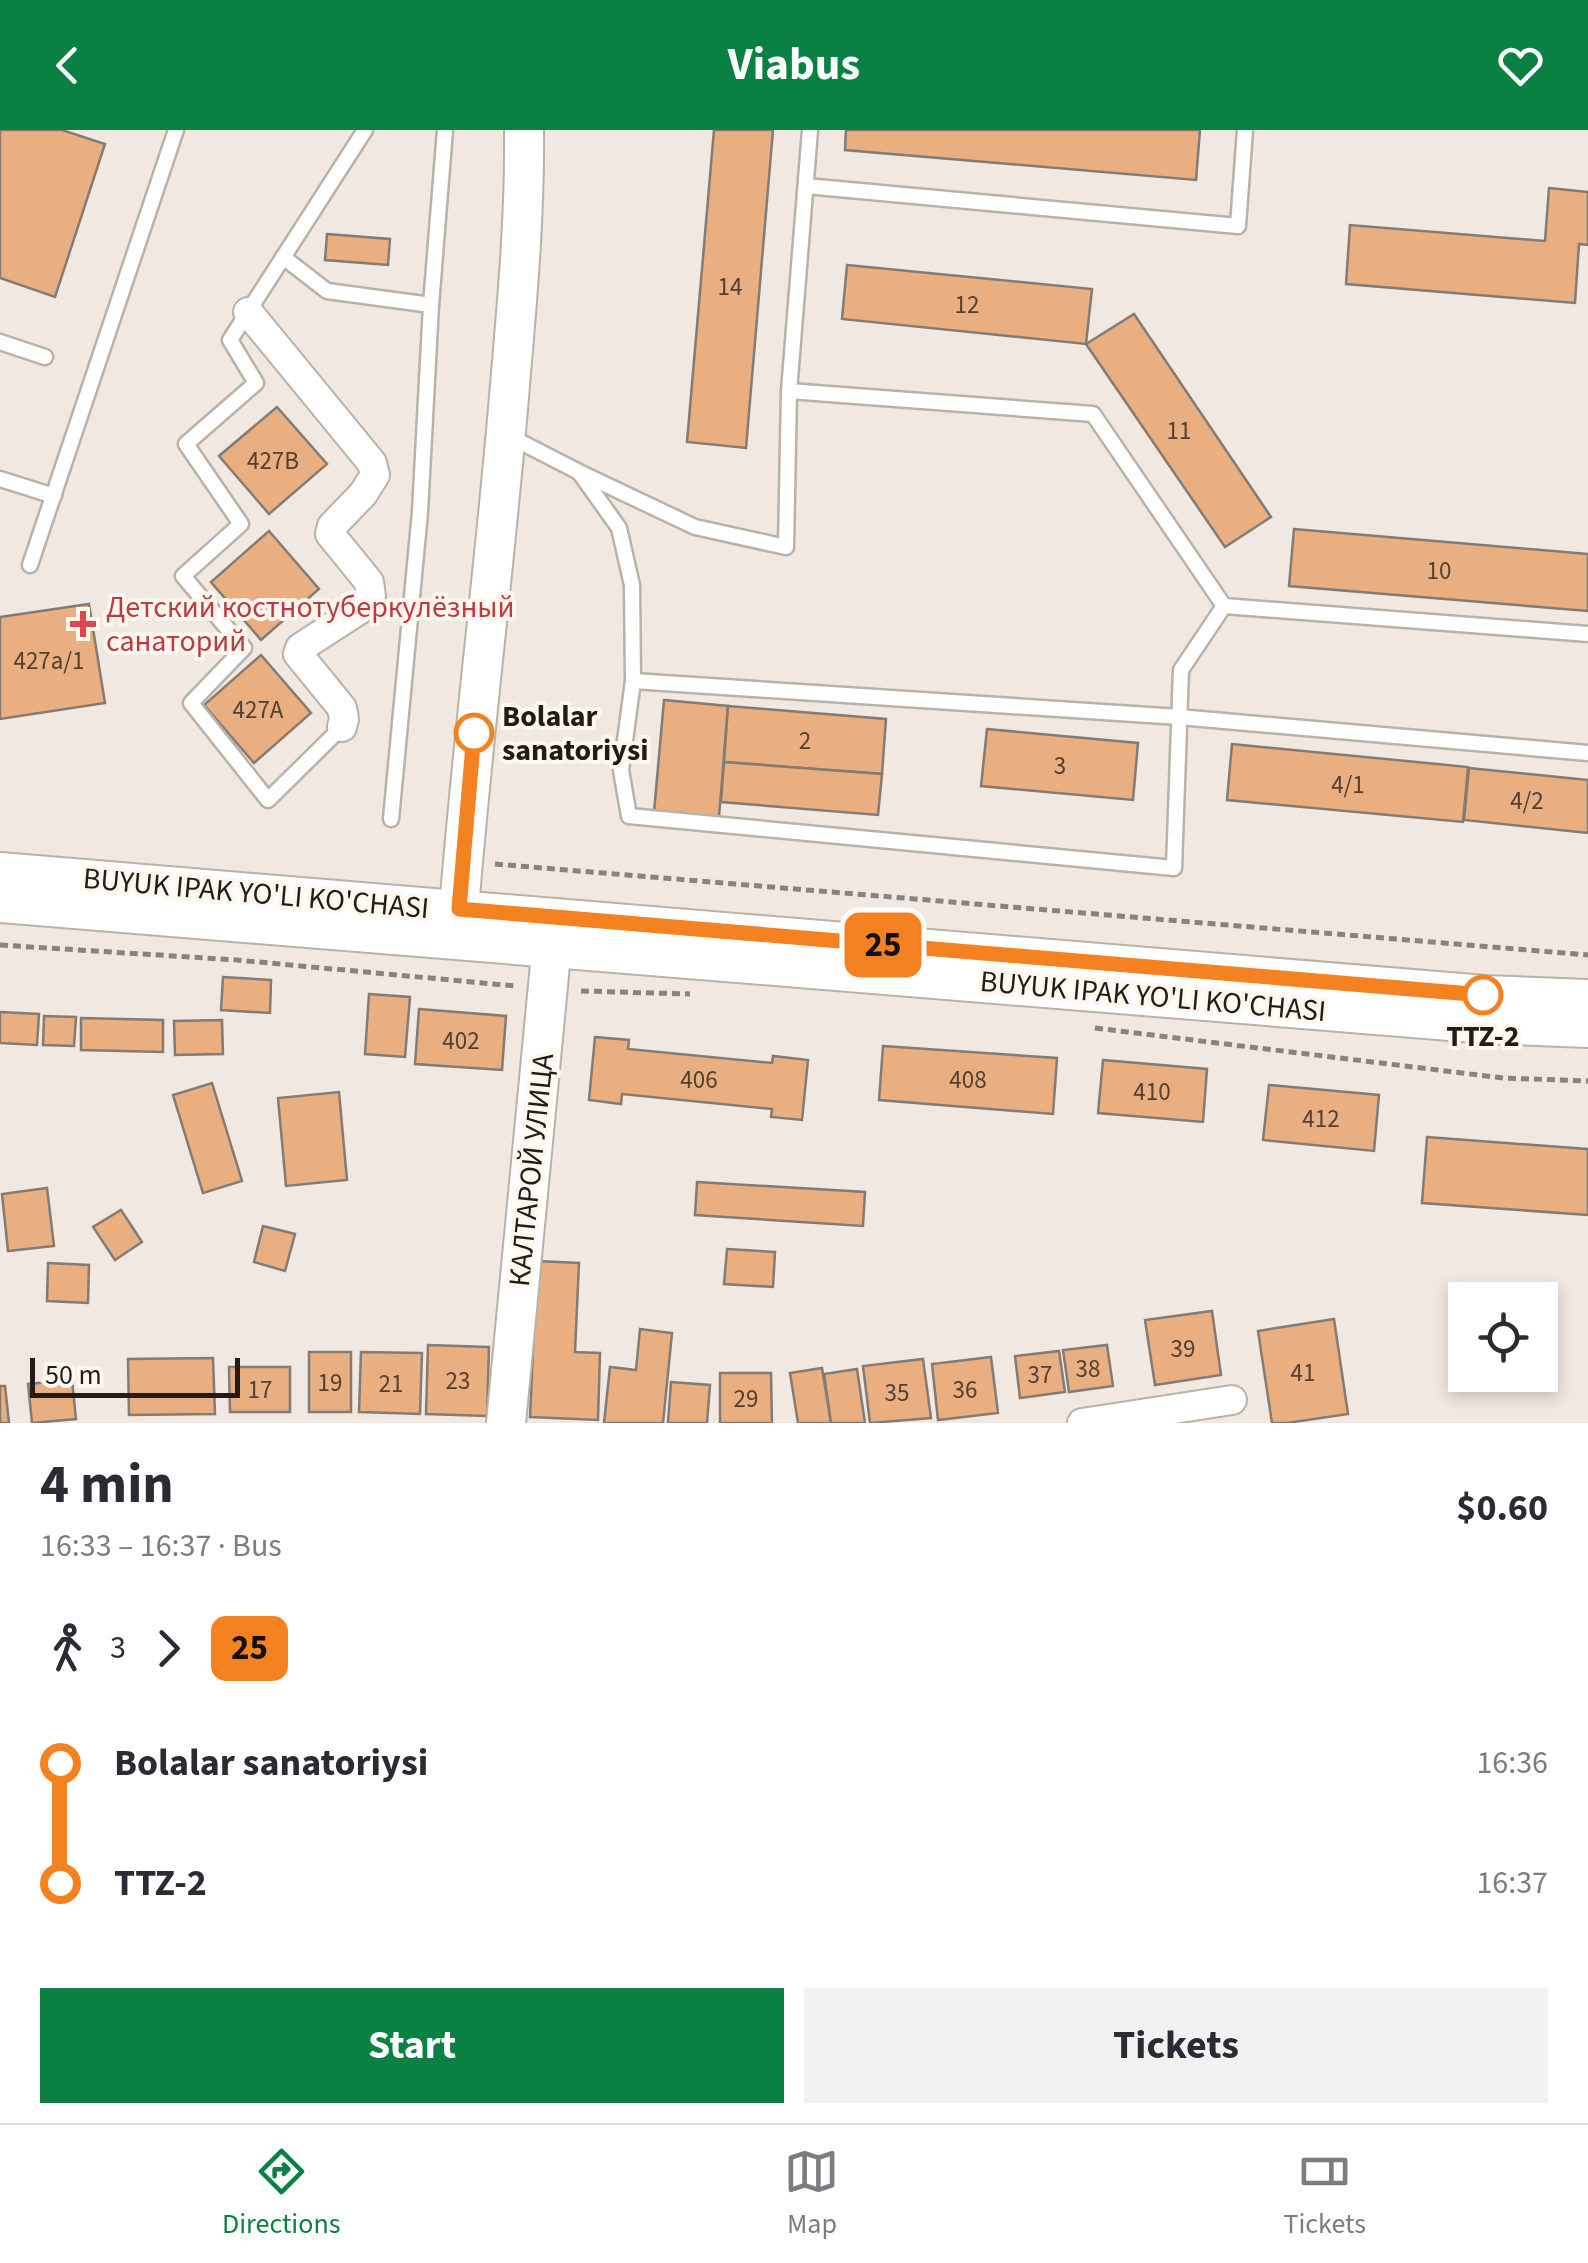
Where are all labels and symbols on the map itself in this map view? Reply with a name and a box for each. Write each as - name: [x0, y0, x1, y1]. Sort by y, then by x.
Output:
- house number: 14: [718, 269, 742, 305]
- house number: 12: [955, 287, 979, 323]
- house number: 11: [1167, 413, 1191, 449]
- house number: 427В: [247, 443, 299, 479]
- house number: 10: [1427, 553, 1451, 589]
- place label: Детский костнотуберкулёзный санаторий: [106, 586, 515, 663]
- marker: Детский костнотуберкулёзный санаторий: [70, 611, 96, 637]
- house number: 427а/1: [13, 643, 85, 679]
- house number: 427А: [233, 692, 284, 728]
- place label: Bolalar sanatoriysi: [502, 695, 649, 772]
- marker: Bolalar sanatoriysi: [455, 714, 493, 752]
- house number: 2: [799, 723, 811, 759]
- house number: 3: [1054, 748, 1066, 784]
- house number: 4/1: [1331, 767, 1365, 803]
- house number: 4/2: [1510, 783, 1544, 819]
- street label: BUYUK IPAK YO'LI KO'CHASI: [81, 857, 431, 930]
- line badge: 25: [838, 912, 928, 978]
- street label: BUYUK IPAK YO'LI KO'CHASI: [978, 960, 1328, 1033]
- marker: TTZ-2: [1464, 976, 1502, 1014]
- place label: TTZ-2: [1446, 1015, 1520, 1058]
- house number: 402: [442, 1023, 480, 1059]
- street label: КАЛТАРОЙ УЛИЦА: [498, 1051, 565, 1289]
- house number: 406: [680, 1062, 718, 1098]
- house number: 408: [949, 1062, 987, 1098]
- house number: 410: [1133, 1074, 1171, 1110]
- house number: 412: [1302, 1101, 1340, 1137]
- house number: 39: [1171, 1331, 1195, 1367]
- house number: 38: [1076, 1351, 1100, 1387]
- scale bar: [30, 1353, 240, 1398]
- house number: 41: [1291, 1355, 1315, 1391]
- house number: 37: [1028, 1357, 1052, 1393]
- house number: 23: [446, 1363, 470, 1399]
- house number: 19: [318, 1365, 342, 1401]
- house number: 21: [379, 1366, 403, 1402]
- house number: 17: [248, 1372, 272, 1408]
- house number: 36: [953, 1372, 977, 1408]
- house number: 35: [885, 1375, 909, 1411]
- house number: 29: [734, 1381, 758, 1417]

